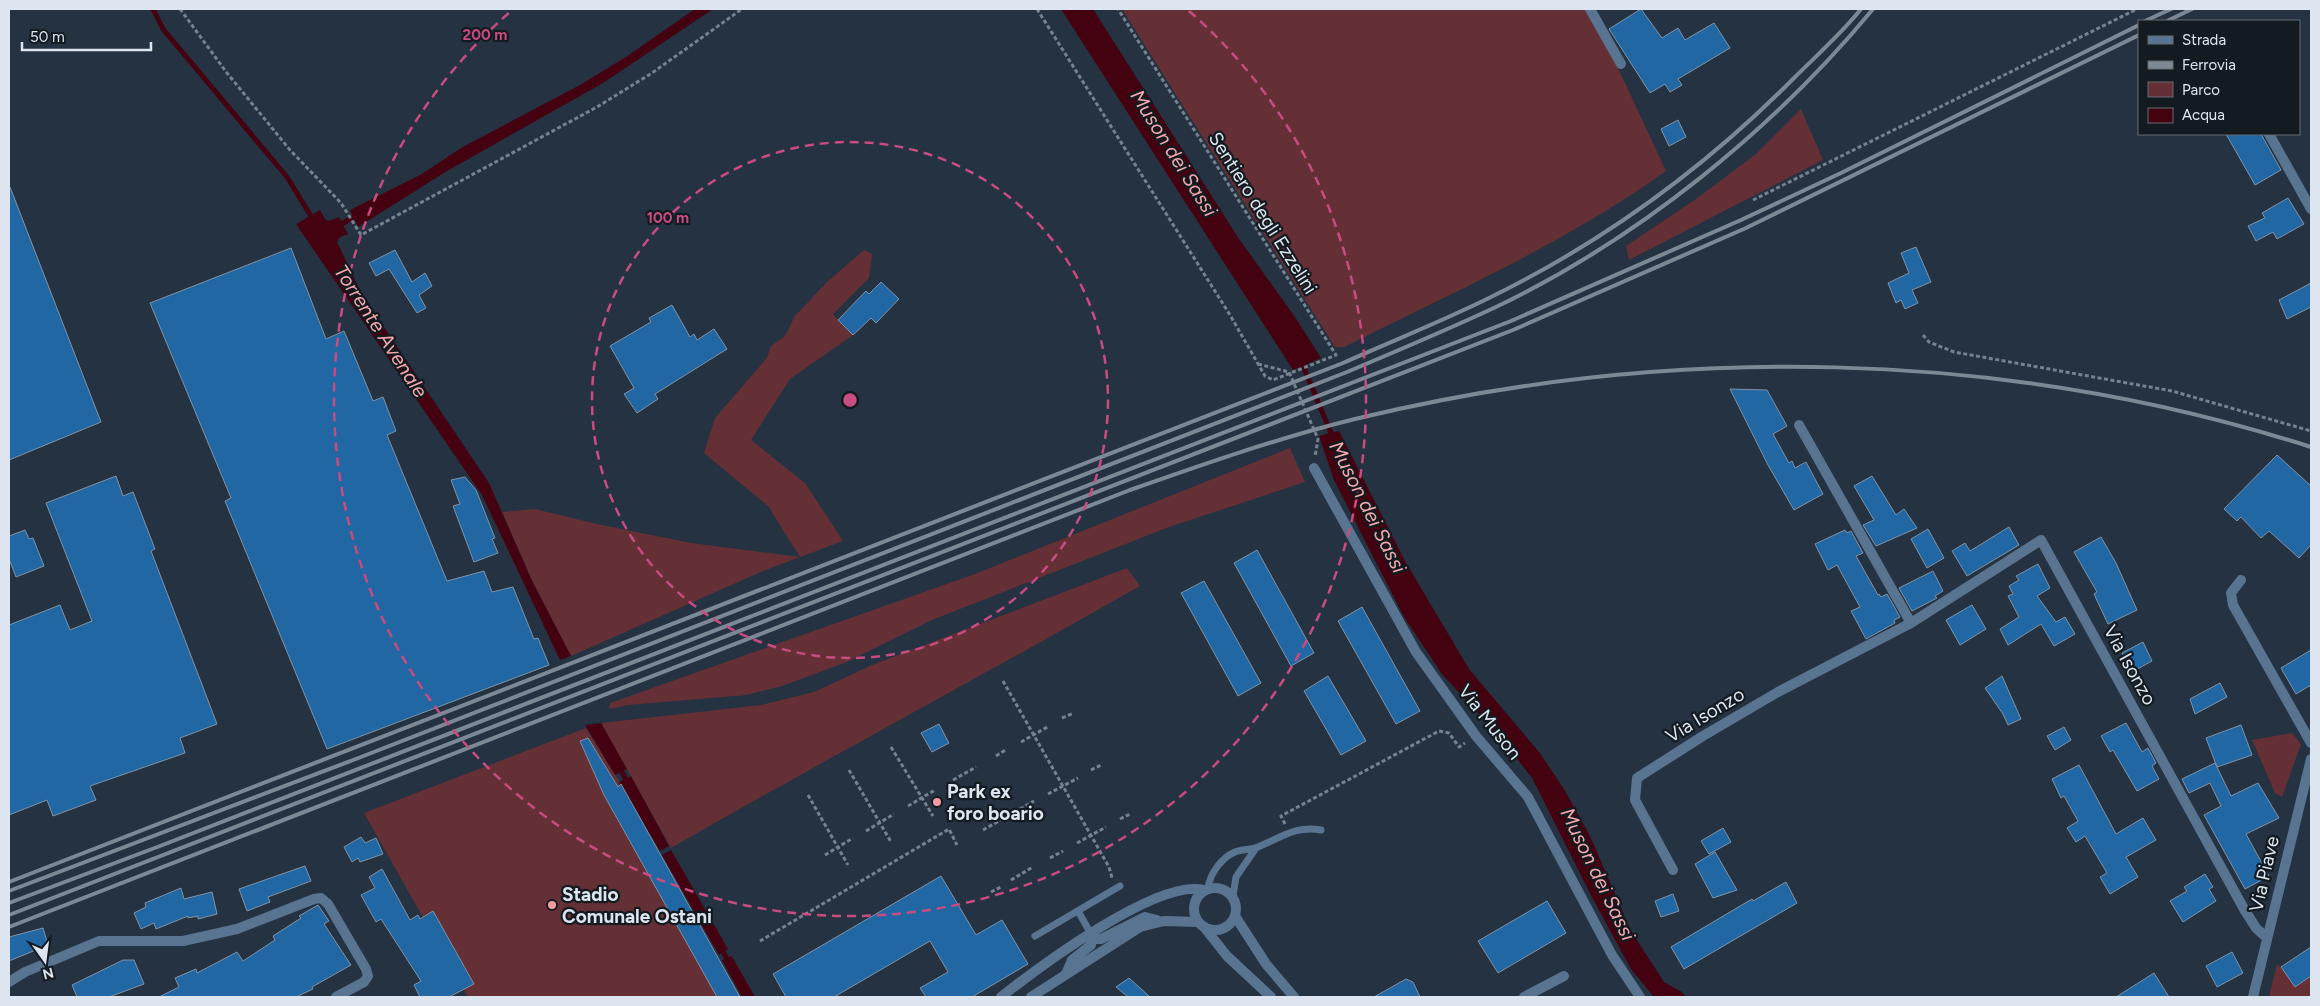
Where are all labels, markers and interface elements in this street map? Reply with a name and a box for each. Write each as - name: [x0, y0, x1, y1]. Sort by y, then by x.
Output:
- scale bar: [22, 20, 151, 52]
- legend: [2138, 20, 2300, 135]
- text: 200 m: [463, 26, 507, 44]
- text: 50 m: [30, 28, 65, 46]
- text: Strada: [2182, 31, 2226, 49]
- text: Ferrovia: [2182, 56, 2236, 74]
- text: Parco: [2182, 81, 2220, 99]
- water label: Muson dei Sassi: [1125, 85, 1223, 221]
- text: Acqua: [2182, 106, 2225, 124]
- street label: Sentiero degli Ezzelini: [1204, 128, 1322, 298]
- text: 100 m: [647, 209, 689, 227]
- water label: Torrente Avenale: [329, 260, 433, 402]
- centre of rings: [841, 391, 859, 409]
- water label: Muson dei Sassi: [1324, 437, 1412, 577]
- street label: Via Isonzo: [2099, 621, 2161, 709]
- street label: Via Muson: [1454, 680, 1526, 764]
- street label: Via Isonzo: [1661, 682, 1749, 748]
- place label: Park ex foro boario: [947, 780, 1044, 825]
- marker: Park ex foro boario: [931, 796, 943, 808]
- water label: Muson dei Sassi: [1555, 804, 1641, 945]
- street label: Via Piave: [2244, 834, 2284, 914]
- place label: Stadio Comunale Ostani: [562, 883, 712, 928]
- marker: Stadio Comunale Ostani: [546, 899, 558, 911]
- north arrow: [20, 936, 70, 986]
- text: N: [41, 964, 55, 983]

